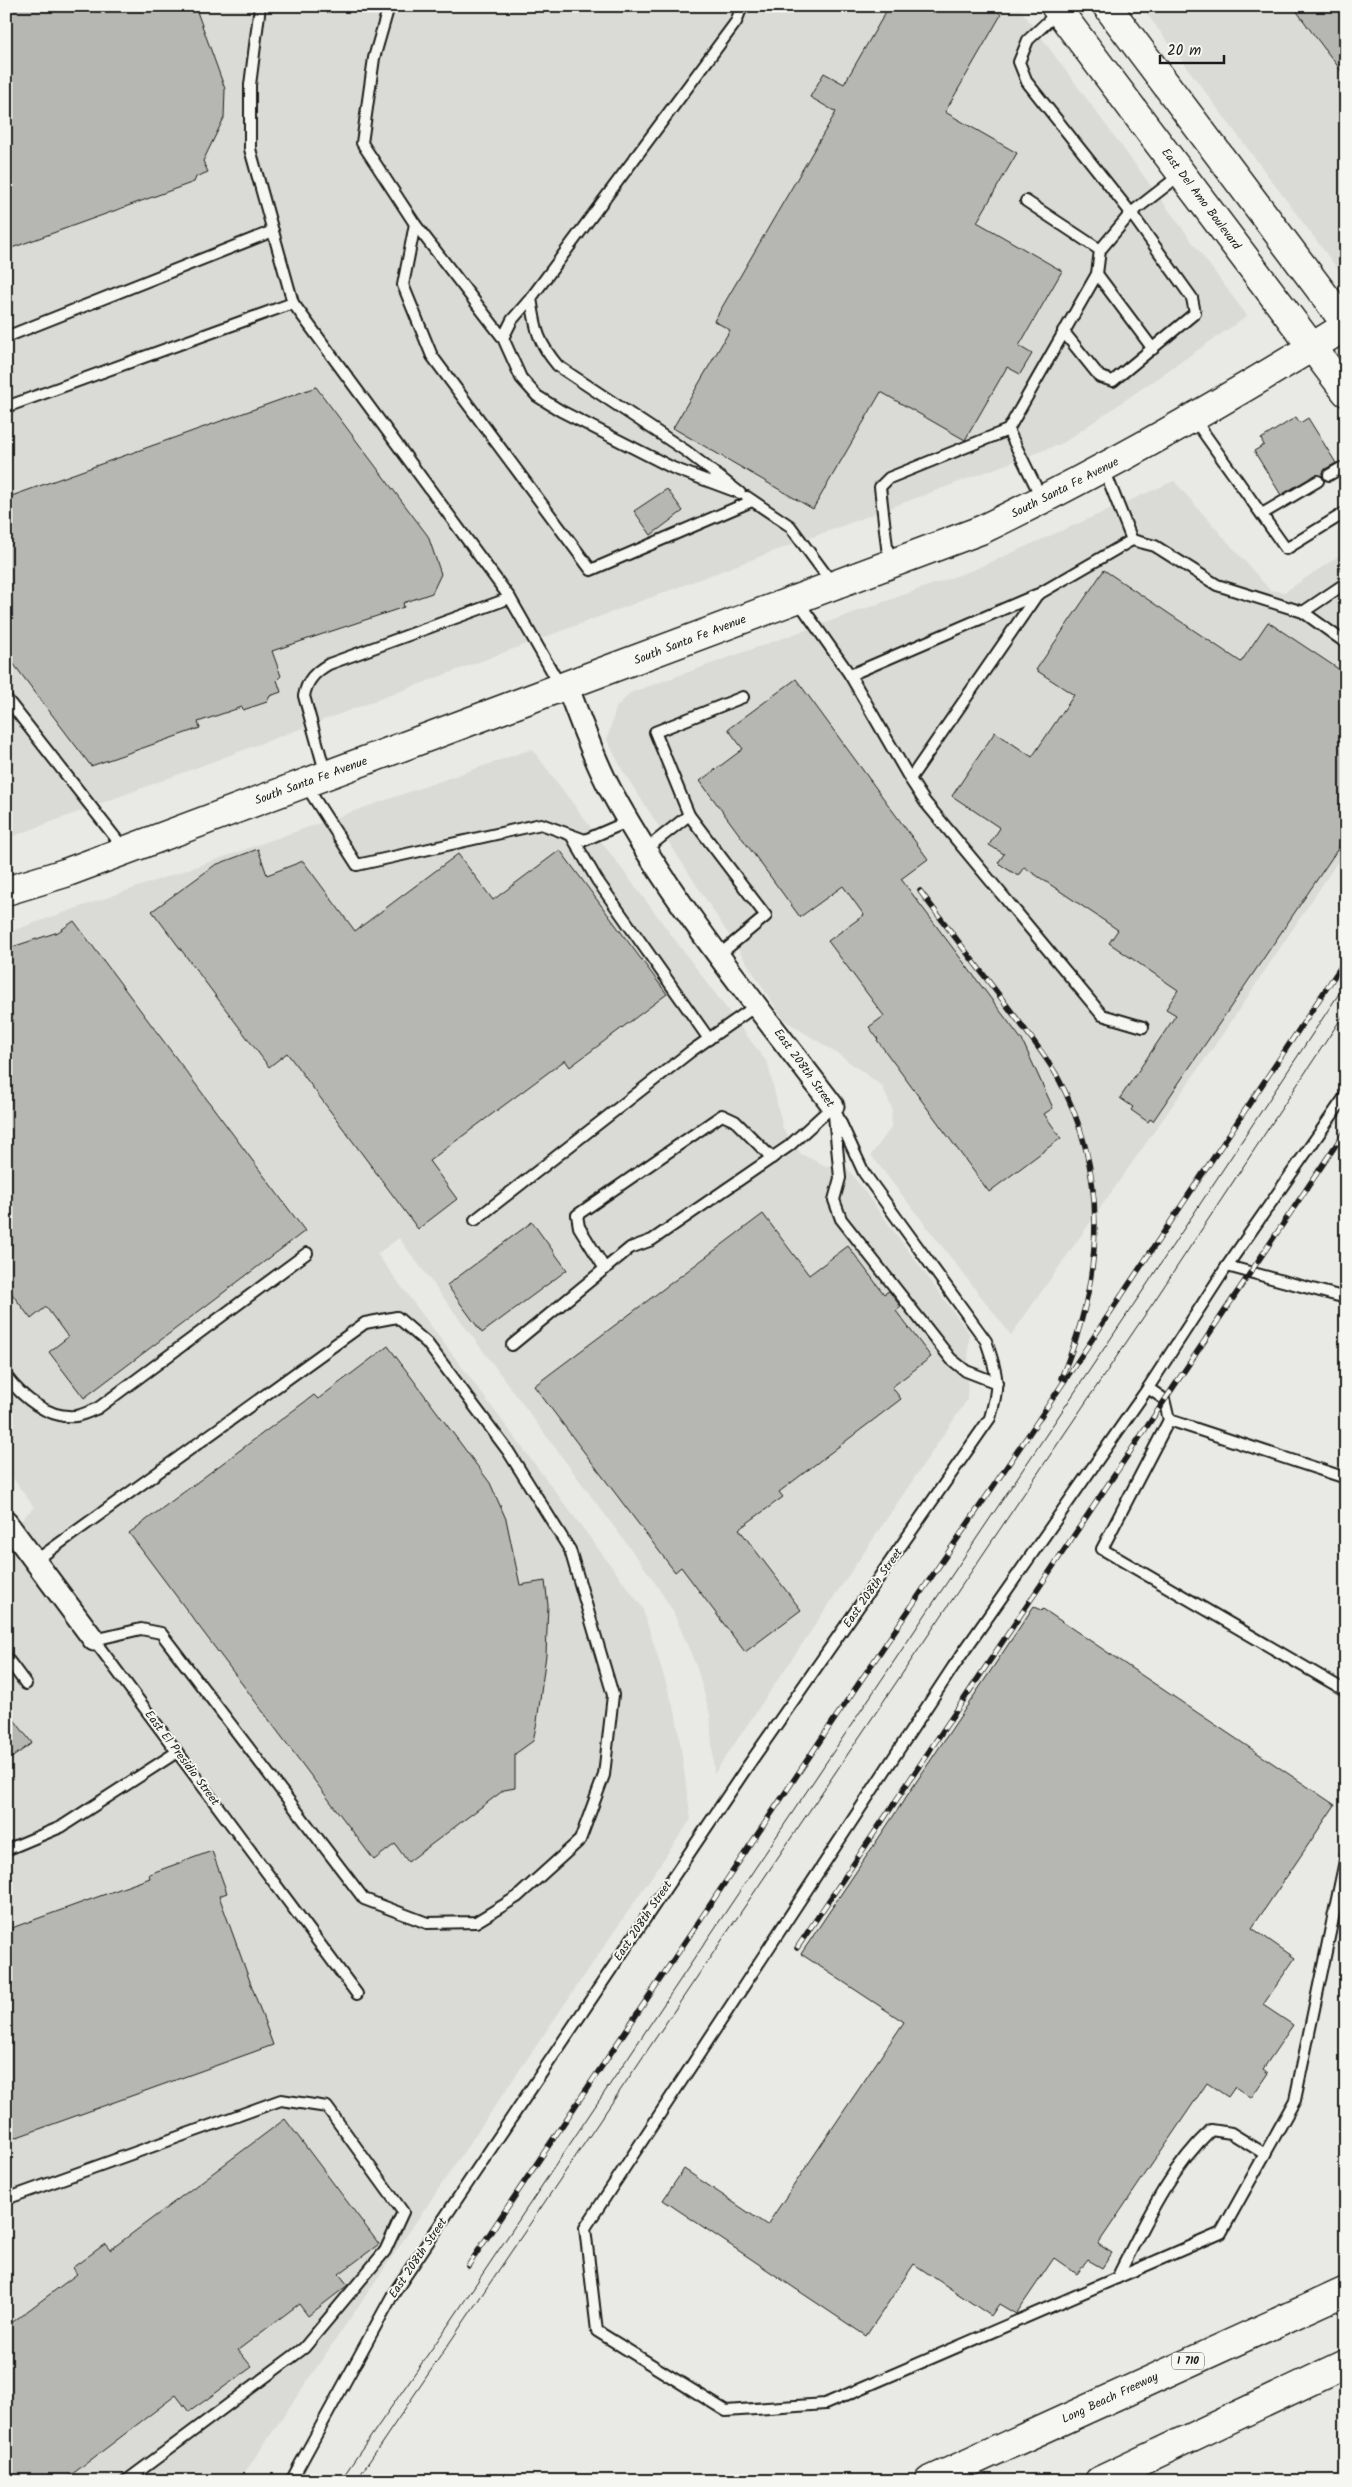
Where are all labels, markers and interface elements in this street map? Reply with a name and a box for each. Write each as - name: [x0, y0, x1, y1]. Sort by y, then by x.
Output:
- scale bar: [1160, 32, 1223, 64]
- text: 20 m: [1167, 39, 1201, 63]
- street label: East Del Amo Boulevard: [1156, 144, 1246, 255]
- street label: South Santa Fe Avenue: [1008, 452, 1123, 523]
- street label: South Santa Fe Avenue: [631, 610, 749, 670]
- street label: South Santa Fe Avenue: [252, 752, 371, 810]
- street label: East 208th Street: [769, 1024, 839, 1112]
- street label: East 208th Street: [838, 1544, 908, 1632]
- street label: East El Presidio Street: [140, 1706, 225, 1810]
- street label: East 208th Street: [609, 1877, 677, 1965]
- street label: East 208th Street: [384, 2214, 452, 2302]
- road number: I 710: [1172, 2352, 1204, 2370]
- street label: Long Beach Freeway: [1059, 2367, 1162, 2429]

